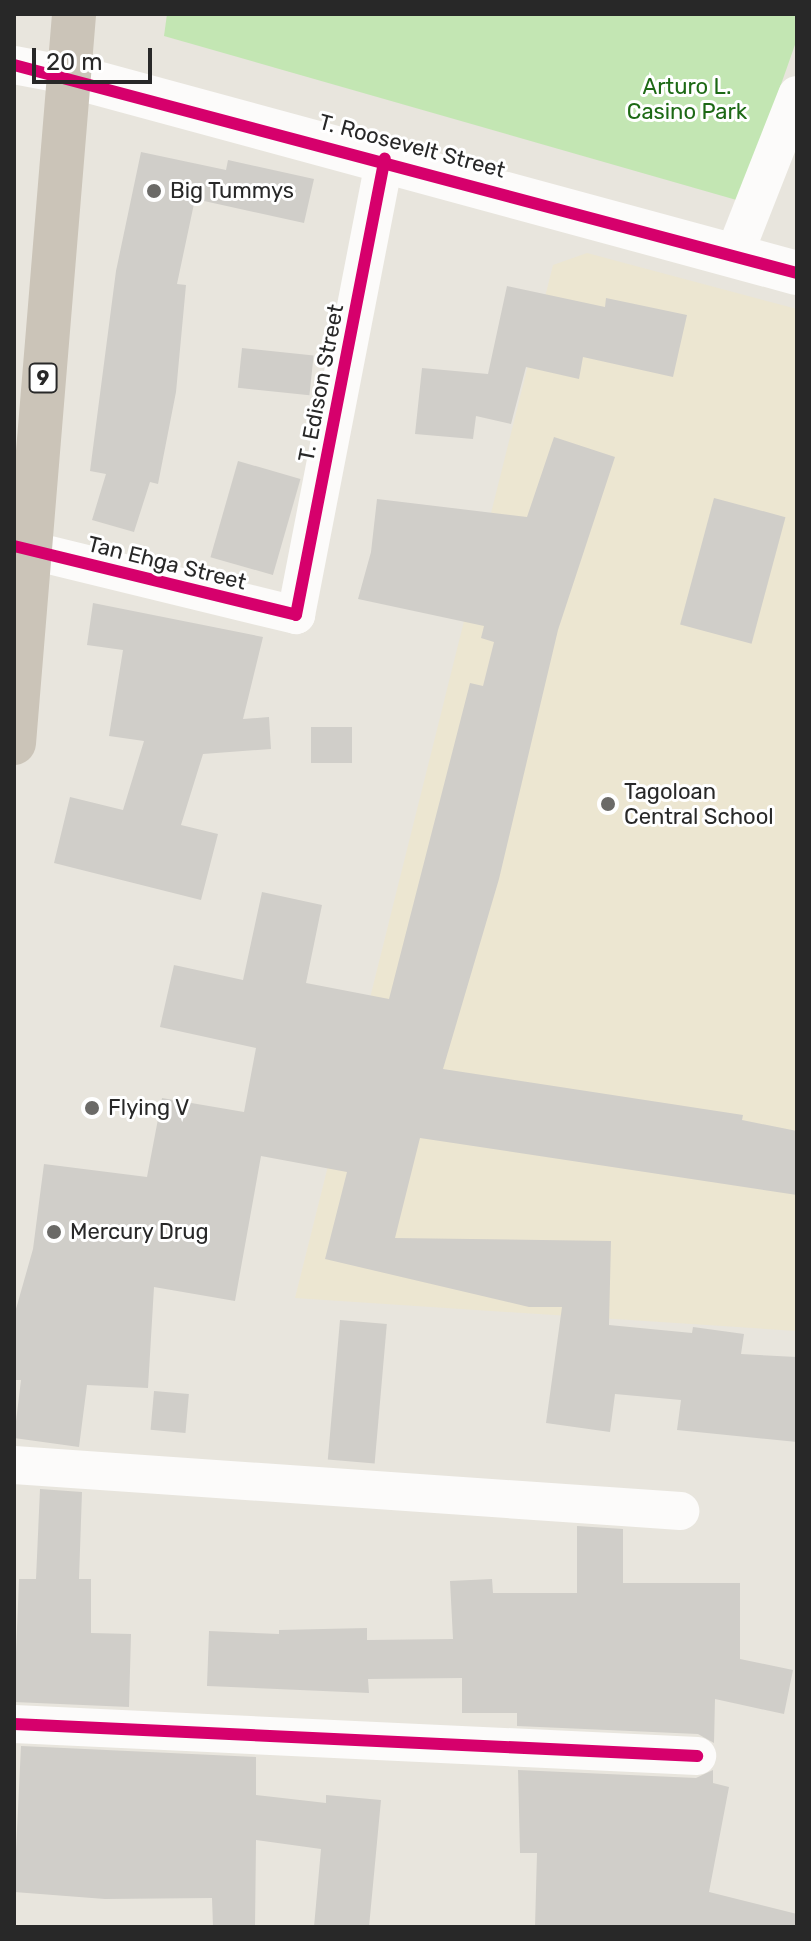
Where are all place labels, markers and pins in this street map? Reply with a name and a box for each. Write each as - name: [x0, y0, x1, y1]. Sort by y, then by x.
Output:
- place label: Big Tummys: [170, 178, 295, 204]
- marker: Big Tummys: [145, 182, 163, 200]
- place label: Tagoloan Central School: [624, 778, 774, 830]
- marker: Tagoloan Central School: [599, 795, 617, 813]
- place label: Flying V: [108, 1095, 190, 1121]
- marker: Flying V: [83, 1099, 101, 1117]
- place label: Mercury Drug: [70, 1219, 209, 1245]
- marker: Mercury Drug: [45, 1223, 63, 1241]

